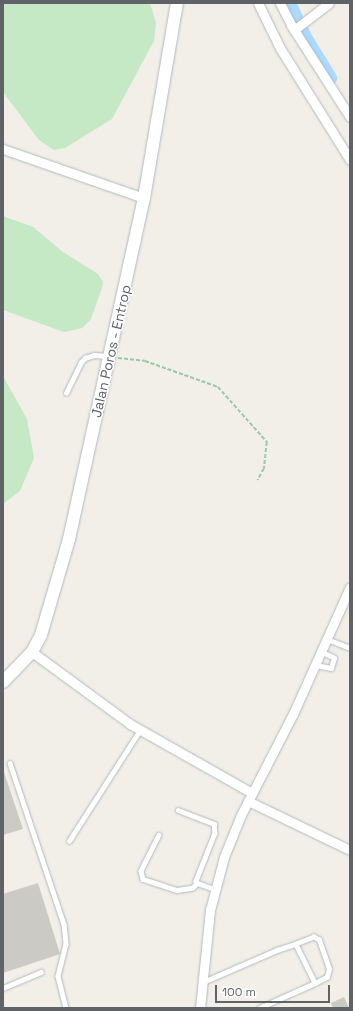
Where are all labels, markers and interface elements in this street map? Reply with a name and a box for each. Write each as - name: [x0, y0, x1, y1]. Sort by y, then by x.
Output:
- street label: Jalan Poros - Entrop: [87, 283, 135, 419]
- scale bar: [217, 977, 332, 1003]
- text: 100 m: [222, 984, 256, 1000]

